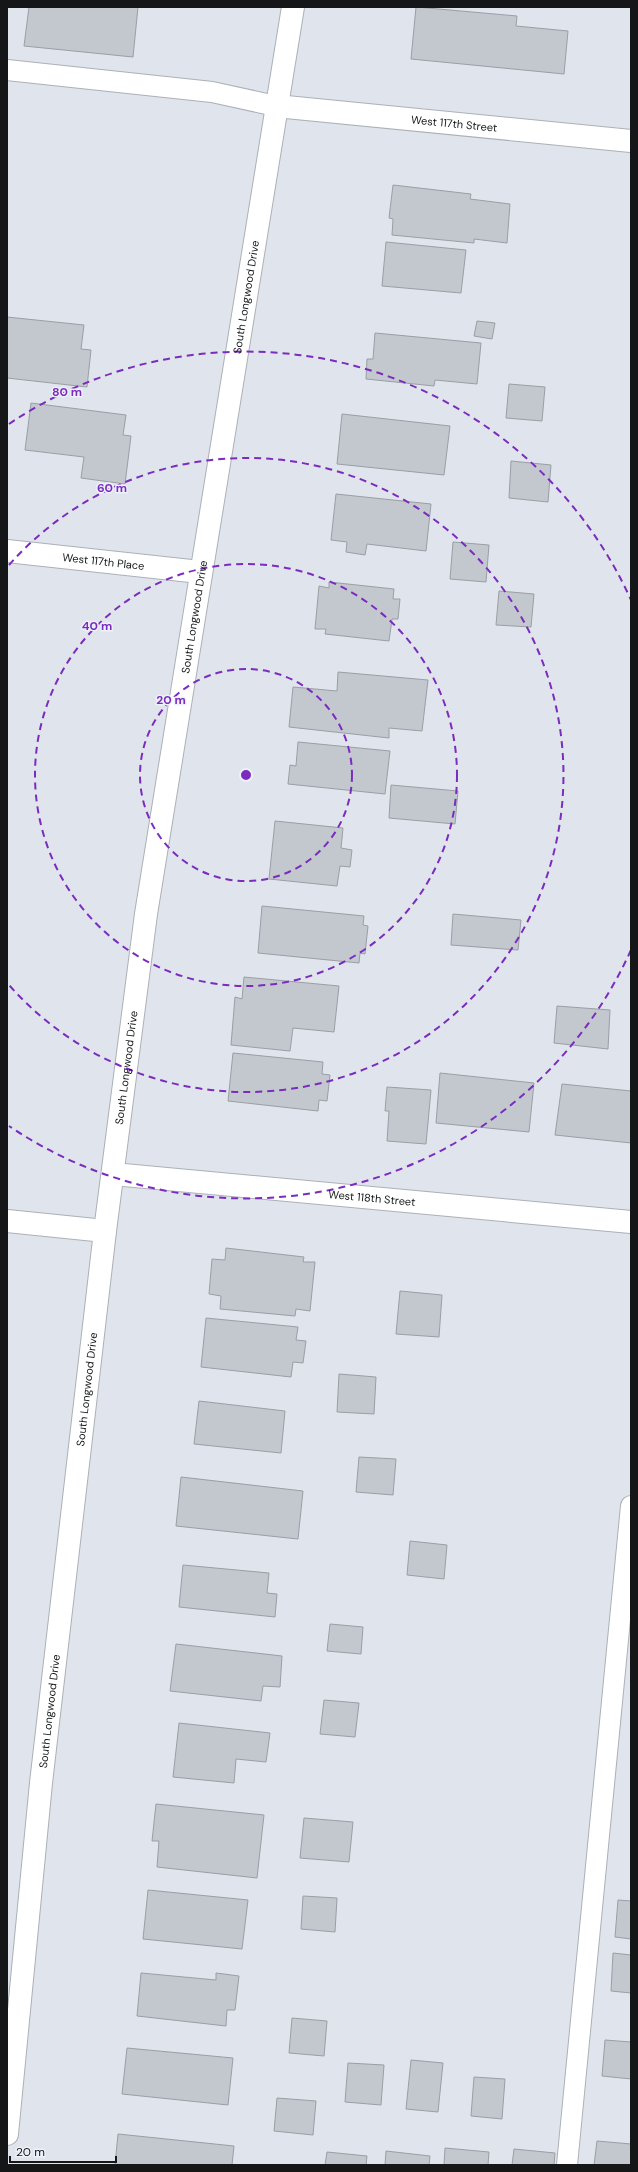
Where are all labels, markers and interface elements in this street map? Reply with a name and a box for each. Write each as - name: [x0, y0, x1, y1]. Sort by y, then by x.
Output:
- street label: West 117th Street: [410, 112, 498, 135]
- street label: South Longwood Drive: [230, 239, 262, 355]
- text: 80 m: [52, 384, 82, 400]
- text: 60 m: [97, 480, 127, 496]
- street label: West 117th Place: [62, 550, 145, 573]
- street label: South Longwood Drive: [178, 559, 210, 675]
- text: 40 m: [82, 618, 112, 634]
- text: 20 m: [156, 692, 186, 708]
- centre of rings: [239, 768, 253, 782]
- street label: South Longwood Drive: [112, 1010, 140, 1125]
- street label: West 118th Street: [328, 1187, 416, 1209]
- street label: South Longwood Drive: [73, 1332, 100, 1447]
- street label: South Longwood Drive: [36, 1653, 63, 1769]
- scale bar: [10, 2138, 116, 2164]
- text: 20 m: [16, 2144, 45, 2160]

